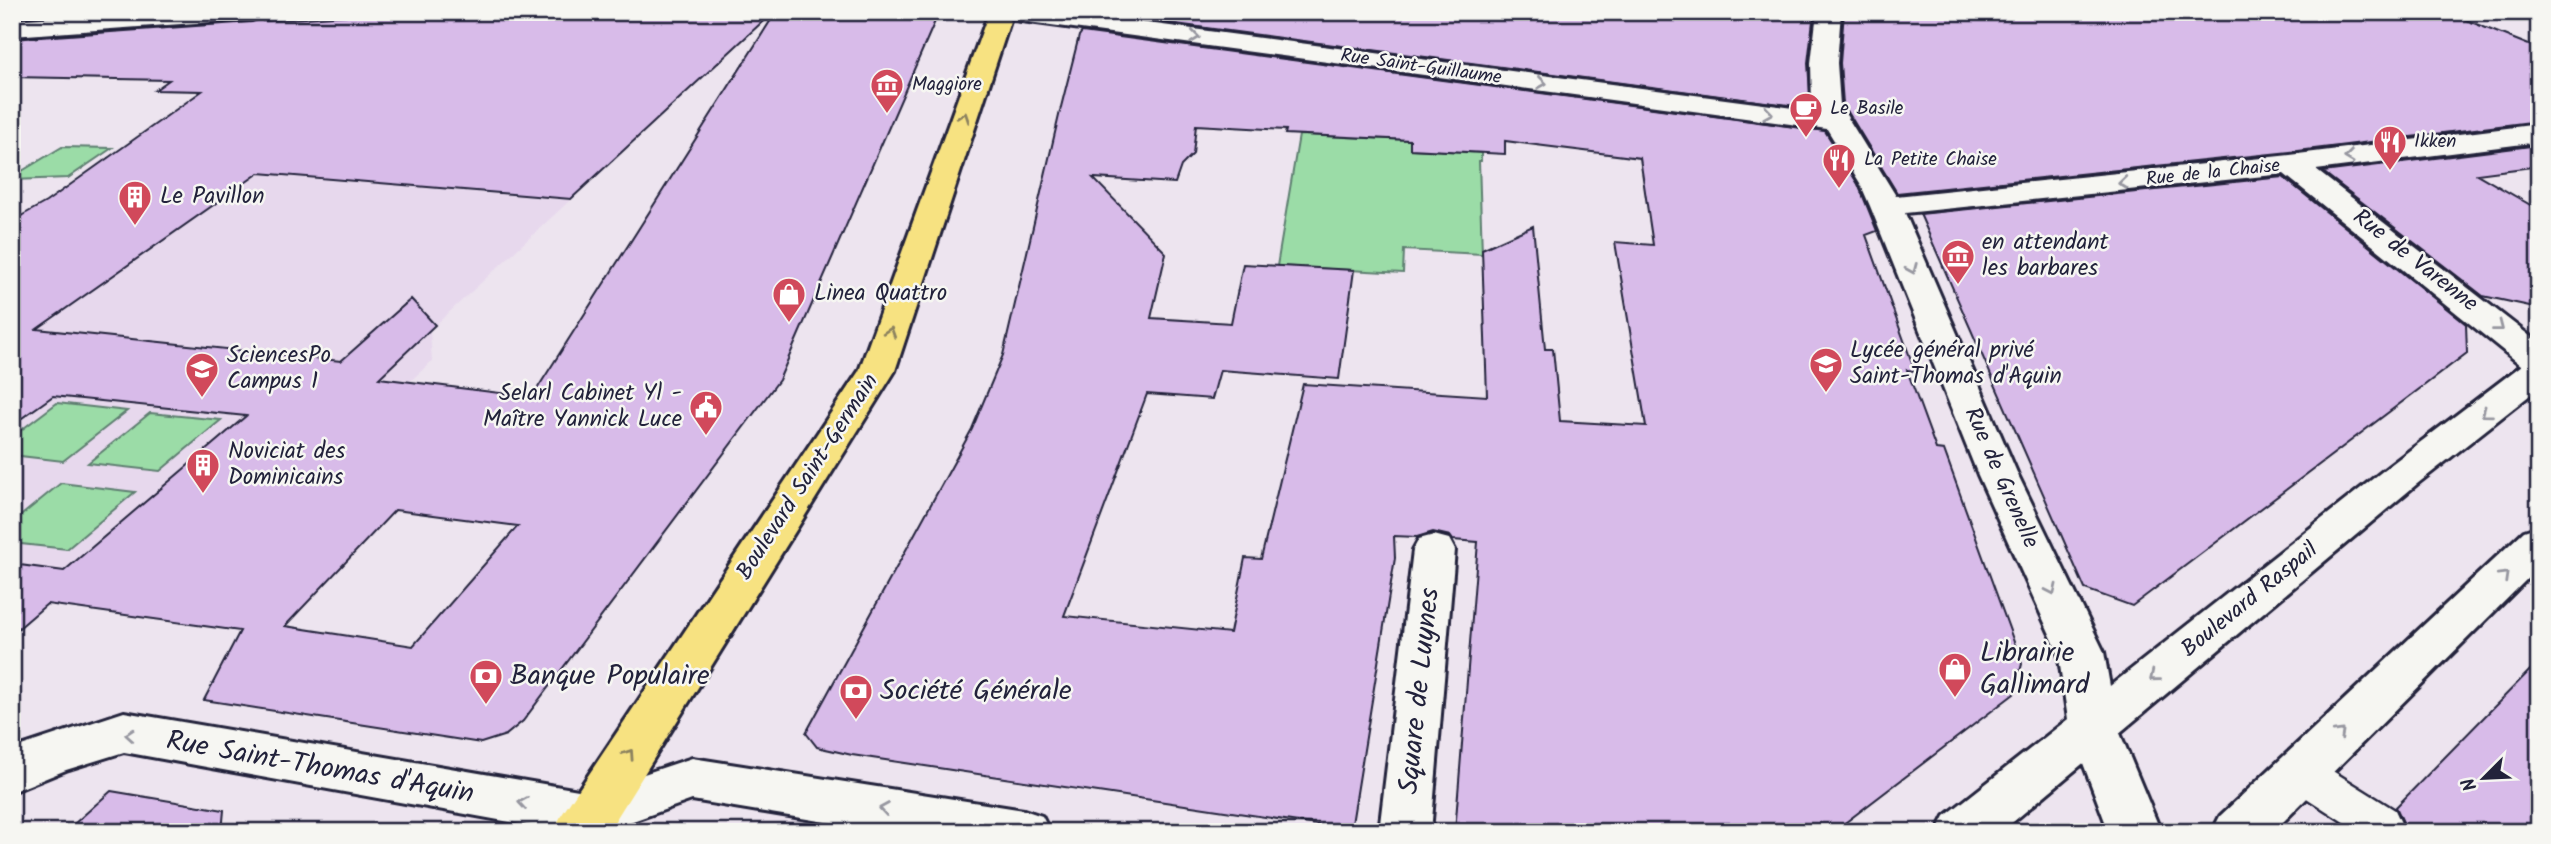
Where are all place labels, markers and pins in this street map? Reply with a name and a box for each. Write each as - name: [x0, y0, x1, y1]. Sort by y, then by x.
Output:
- museum icon: Maggiore: [868, 66, 906, 115]
- place label: Maggiore: [912, 70, 982, 100]
- cafe icon: Le Basile: [1787, 90, 1825, 139]
- place label: Le Basile: [1830, 94, 1904, 124]
- restaurant icon: Ikken: [2371, 123, 2409, 172]
- place label: Ikken: [2414, 127, 2456, 157]
- restaurant icon: La Petite Chaise: [1820, 141, 1858, 190]
- place label: La Petite Chaise: [1864, 145, 1997, 175]
- building icon: Le Pavillon: [116, 178, 154, 227]
- place label: Le Pavillon: [160, 179, 265, 215]
- place label: en attendant les barbares: [1982, 225, 2110, 287]
- museum icon: en attendant les barbares: [1939, 237, 1977, 286]
- shop icon: Linea Quattro: [770, 275, 808, 324]
- place label: Linea Quattro: [814, 276, 947, 312]
- place label: Lycée général privé Saint-Thomas d'Aquin: [1850, 333, 2062, 395]
- place label: SciencesPo Campus 1: [227, 338, 331, 400]
- school or university icon: Lycée général privé Saint-Thomas d'Aquin: [1807, 345, 1845, 394]
- school or university icon: SciencesPo Campus 1: [183, 350, 221, 399]
- place label: Selarl Cabinet Yl - Maître Yannick Luce: [483, 376, 682, 438]
- public building icon: Selarl Cabinet Yl - Maître Yannick Luce: [687, 388, 725, 437]
- place label: Noviciat des Dominicains: [228, 434, 346, 496]
- building icon: Noviciat des Dominicains: [184, 446, 222, 495]
- place label: Librairie Gallimard: [1980, 631, 2090, 708]
- shop icon: Librairie Gallimard: [1936, 650, 1974, 699]
- place label: Banque Populaire: [510, 654, 710, 699]
- bank icon: Banque Populaire: [467, 657, 505, 706]
- place label: Société Générale: [880, 669, 1072, 714]
- bank icon: Société Générale: [837, 672, 875, 721]

